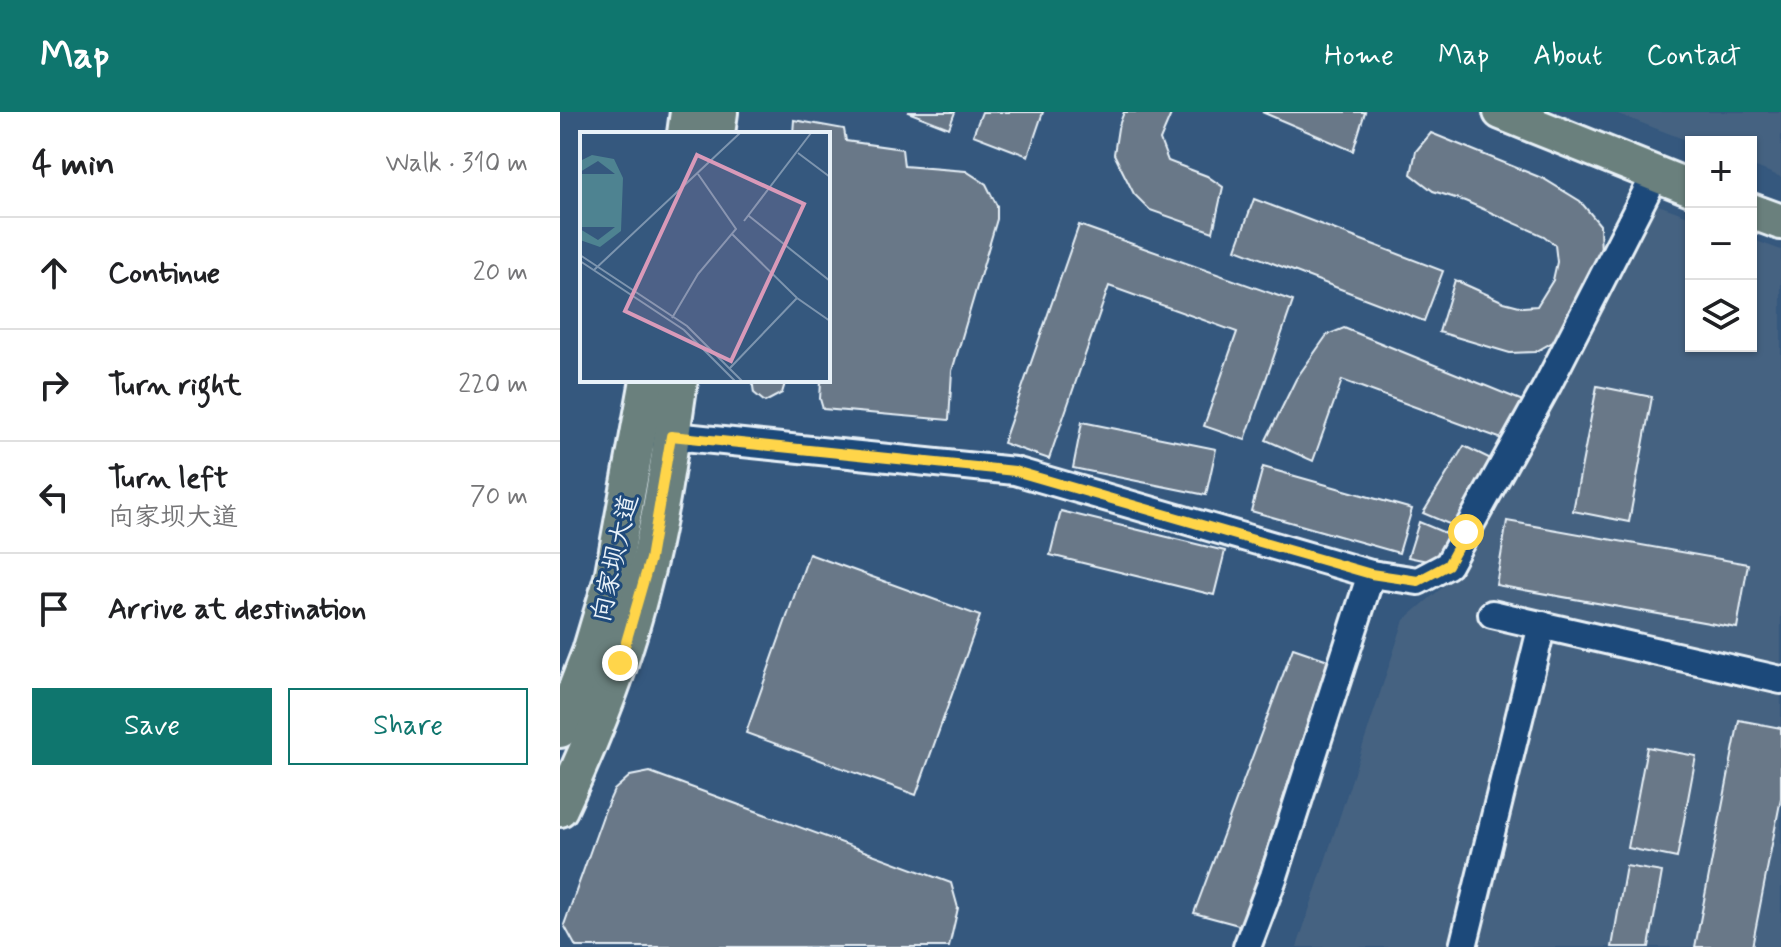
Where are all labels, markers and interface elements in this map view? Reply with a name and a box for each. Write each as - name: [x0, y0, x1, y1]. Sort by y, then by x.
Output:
- text: Map: [40, 32, 110, 81]
- text: Home: [1324, 38, 1394, 75]
- text: Map: [1438, 38, 1489, 75]
- text: About: [1533, 38, 1602, 75]
- text: Contact: [1646, 38, 1741, 75]
- inset map: [580, 132, 830, 382]
- map controls: [1685, 136, 1757, 352]
- button: +: [1685, 136, 1757, 208]
- text: 4 min: [32, 142, 115, 187]
- text: Walk · 310 m: [386, 147, 528, 181]
- button: −: [1685, 208, 1757, 280]
- icon: ahead: [32, 251, 76, 295]
- text: Continue: [108, 254, 220, 293]
- text: 20 m: [473, 256, 528, 290]
- button: layers: [1685, 280, 1757, 352]
- icon: right: [32, 363, 76, 407]
- text: Turn right: [108, 366, 241, 405]
- text: 220 m: [458, 368, 528, 402]
- text: Turn left: [108, 459, 228, 498]
- icon: left: [32, 475, 76, 519]
- text: 70 m: [470, 480, 528, 514]
- street label: 向家坝大道: [585, 491, 647, 626]
- text: 向家坝大道: [108, 501, 238, 535]
- route start: [1448, 514, 1484, 550]
- icon: arrive: [32, 587, 76, 631]
- text: Arrive at destination: [108, 590, 366, 629]
- route end: [602, 645, 638, 681]
- button: Save: [32, 688, 272, 765]
- button: Share: [288, 688, 528, 765]

